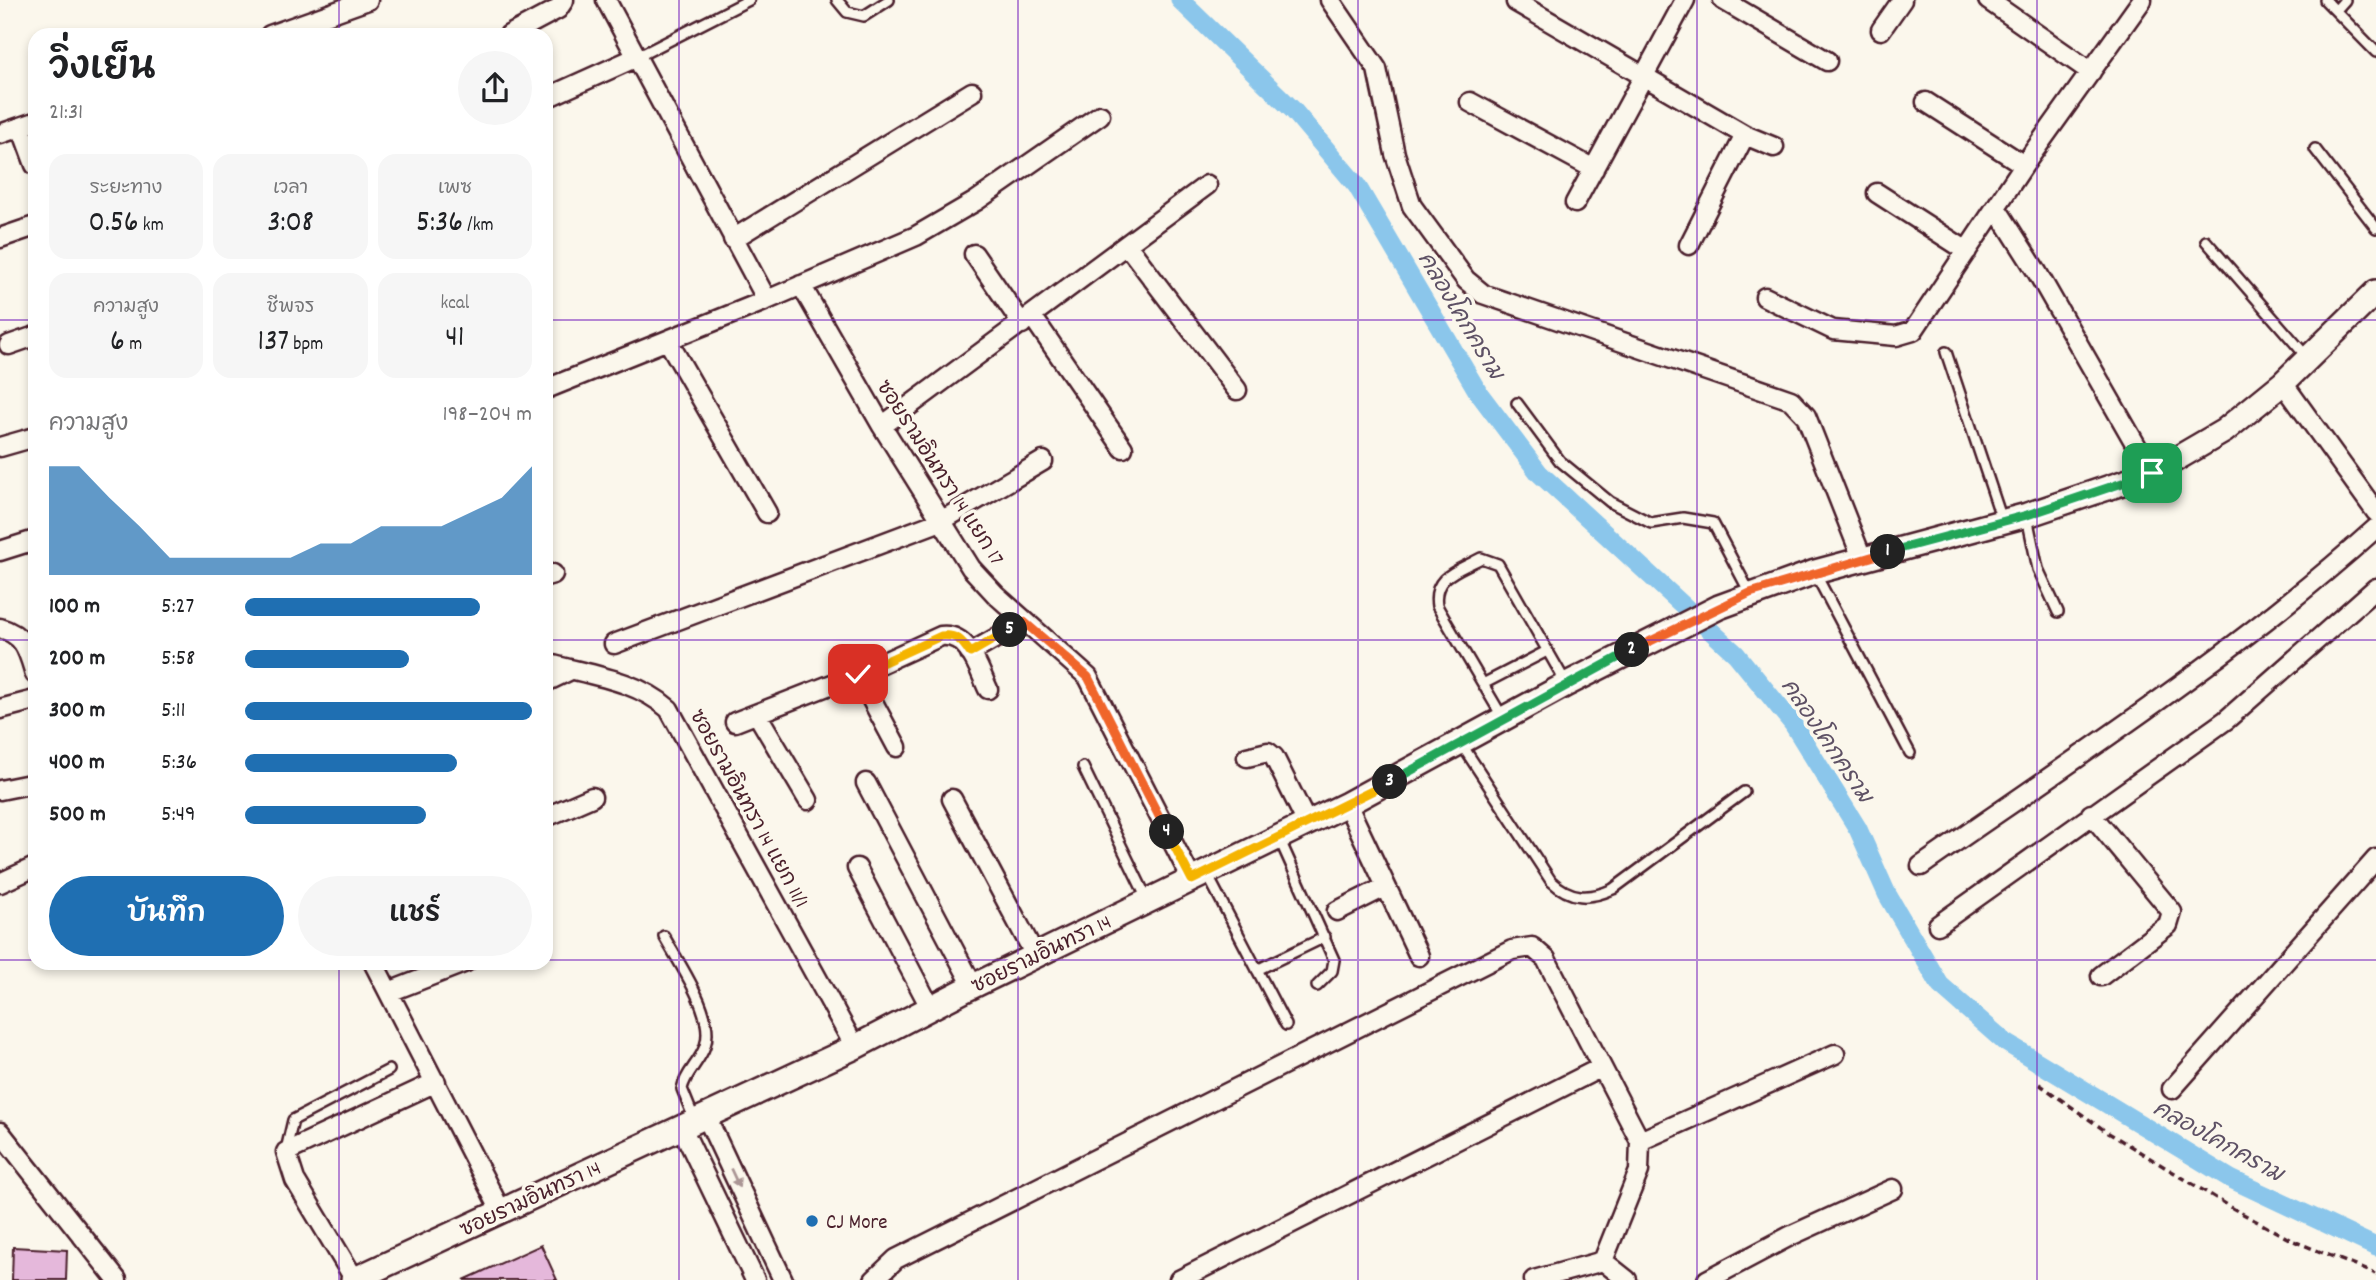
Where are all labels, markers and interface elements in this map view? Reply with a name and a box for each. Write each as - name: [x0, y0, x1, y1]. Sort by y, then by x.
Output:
- text: วิ่งเย็น: [49, 43, 155, 98]
- button: share: [458, 51, 532, 125]
- text: 21:31: [49, 97, 83, 130]
- text: ระยะทาง: [90, 176, 162, 203]
- text: เวลา: [273, 176, 308, 203]
- text: เพซ: [438, 176, 472, 203]
- text: 0.56: [89, 203, 139, 246]
- text: 3:08: [267, 203, 314, 246]
- text: 5:36: [416, 203, 463, 246]
- text: km: [139, 213, 164, 240]
- text: /km: [463, 213, 494, 240]
- water label: คลองโคกคราม: [1408, 245, 1513, 389]
- text: kcal: [440, 291, 469, 318]
- text: ความสูง: [93, 295, 159, 322]
- text: ชีพจร: [267, 295, 314, 322]
- text: 41: [445, 318, 464, 361]
- text: 6: [110, 322, 125, 365]
- text: 137: [258, 322, 289, 365]
- text: m: [125, 332, 142, 359]
- text: bpm: [289, 332, 323, 359]
- street label: ซอยรามอินทรา 14 แยก 17: [867, 375, 1010, 572]
- text: 198–204 m: [443, 399, 532, 432]
- text: ความสูง: [49, 409, 128, 442]
- pin: [2122, 443, 2182, 503]
- icon: arrive: [2133, 454, 2171, 492]
- pin: 1: [1870, 534, 1906, 570]
- text: 1: [1885, 538, 1890, 565]
- text: 100 m: [49, 591, 100, 624]
- text: 5:27: [161, 591, 194, 624]
- pin: 5: [992, 612, 1028, 648]
- text: 5: [1005, 616, 1014, 643]
- pin: 2: [1614, 632, 1650, 668]
- text: 2: [1627, 636, 1636, 663]
- text: 200 m: [49, 643, 105, 676]
- text: 5:58: [161, 643, 195, 676]
- pin: [828, 644, 888, 704]
- icon: check: [839, 655, 877, 693]
- water label: คลองโคกคราม: [1771, 672, 1882, 812]
- text: 300 m: [49, 695, 105, 728]
- text: 5:11: [161, 695, 186, 728]
- street label: ซอยรามอินทรา 14 แยก 11/1: [680, 705, 814, 914]
- text: 400 m: [49, 747, 105, 780]
- text: 5:36: [161, 747, 197, 780]
- pin: 3: [1372, 764, 1408, 800]
- text: 3: [1385, 768, 1394, 795]
- text: 500 m: [49, 799, 106, 832]
- text: 5:49: [161, 799, 196, 832]
- pin: 4: [1150, 814, 1184, 850]
- text: 4: [1163, 818, 1170, 845]
- button: บันทึก: [49, 876, 284, 956]
- button: แชร์: [298, 876, 532, 956]
- street label: ซอยรามอินทรา 14: [967, 909, 1117, 1003]
- water label: คลองโคกคราม: [2146, 1092, 2291, 1193]
- street label: ซอยรามอินทรา 14: [456, 1155, 607, 1247]
- one-way arrow: [729, 1168, 741, 1188]
- place label: CJ More: [826, 1209, 888, 1239]
- marker: CJ More: [804, 1213, 820, 1229]

